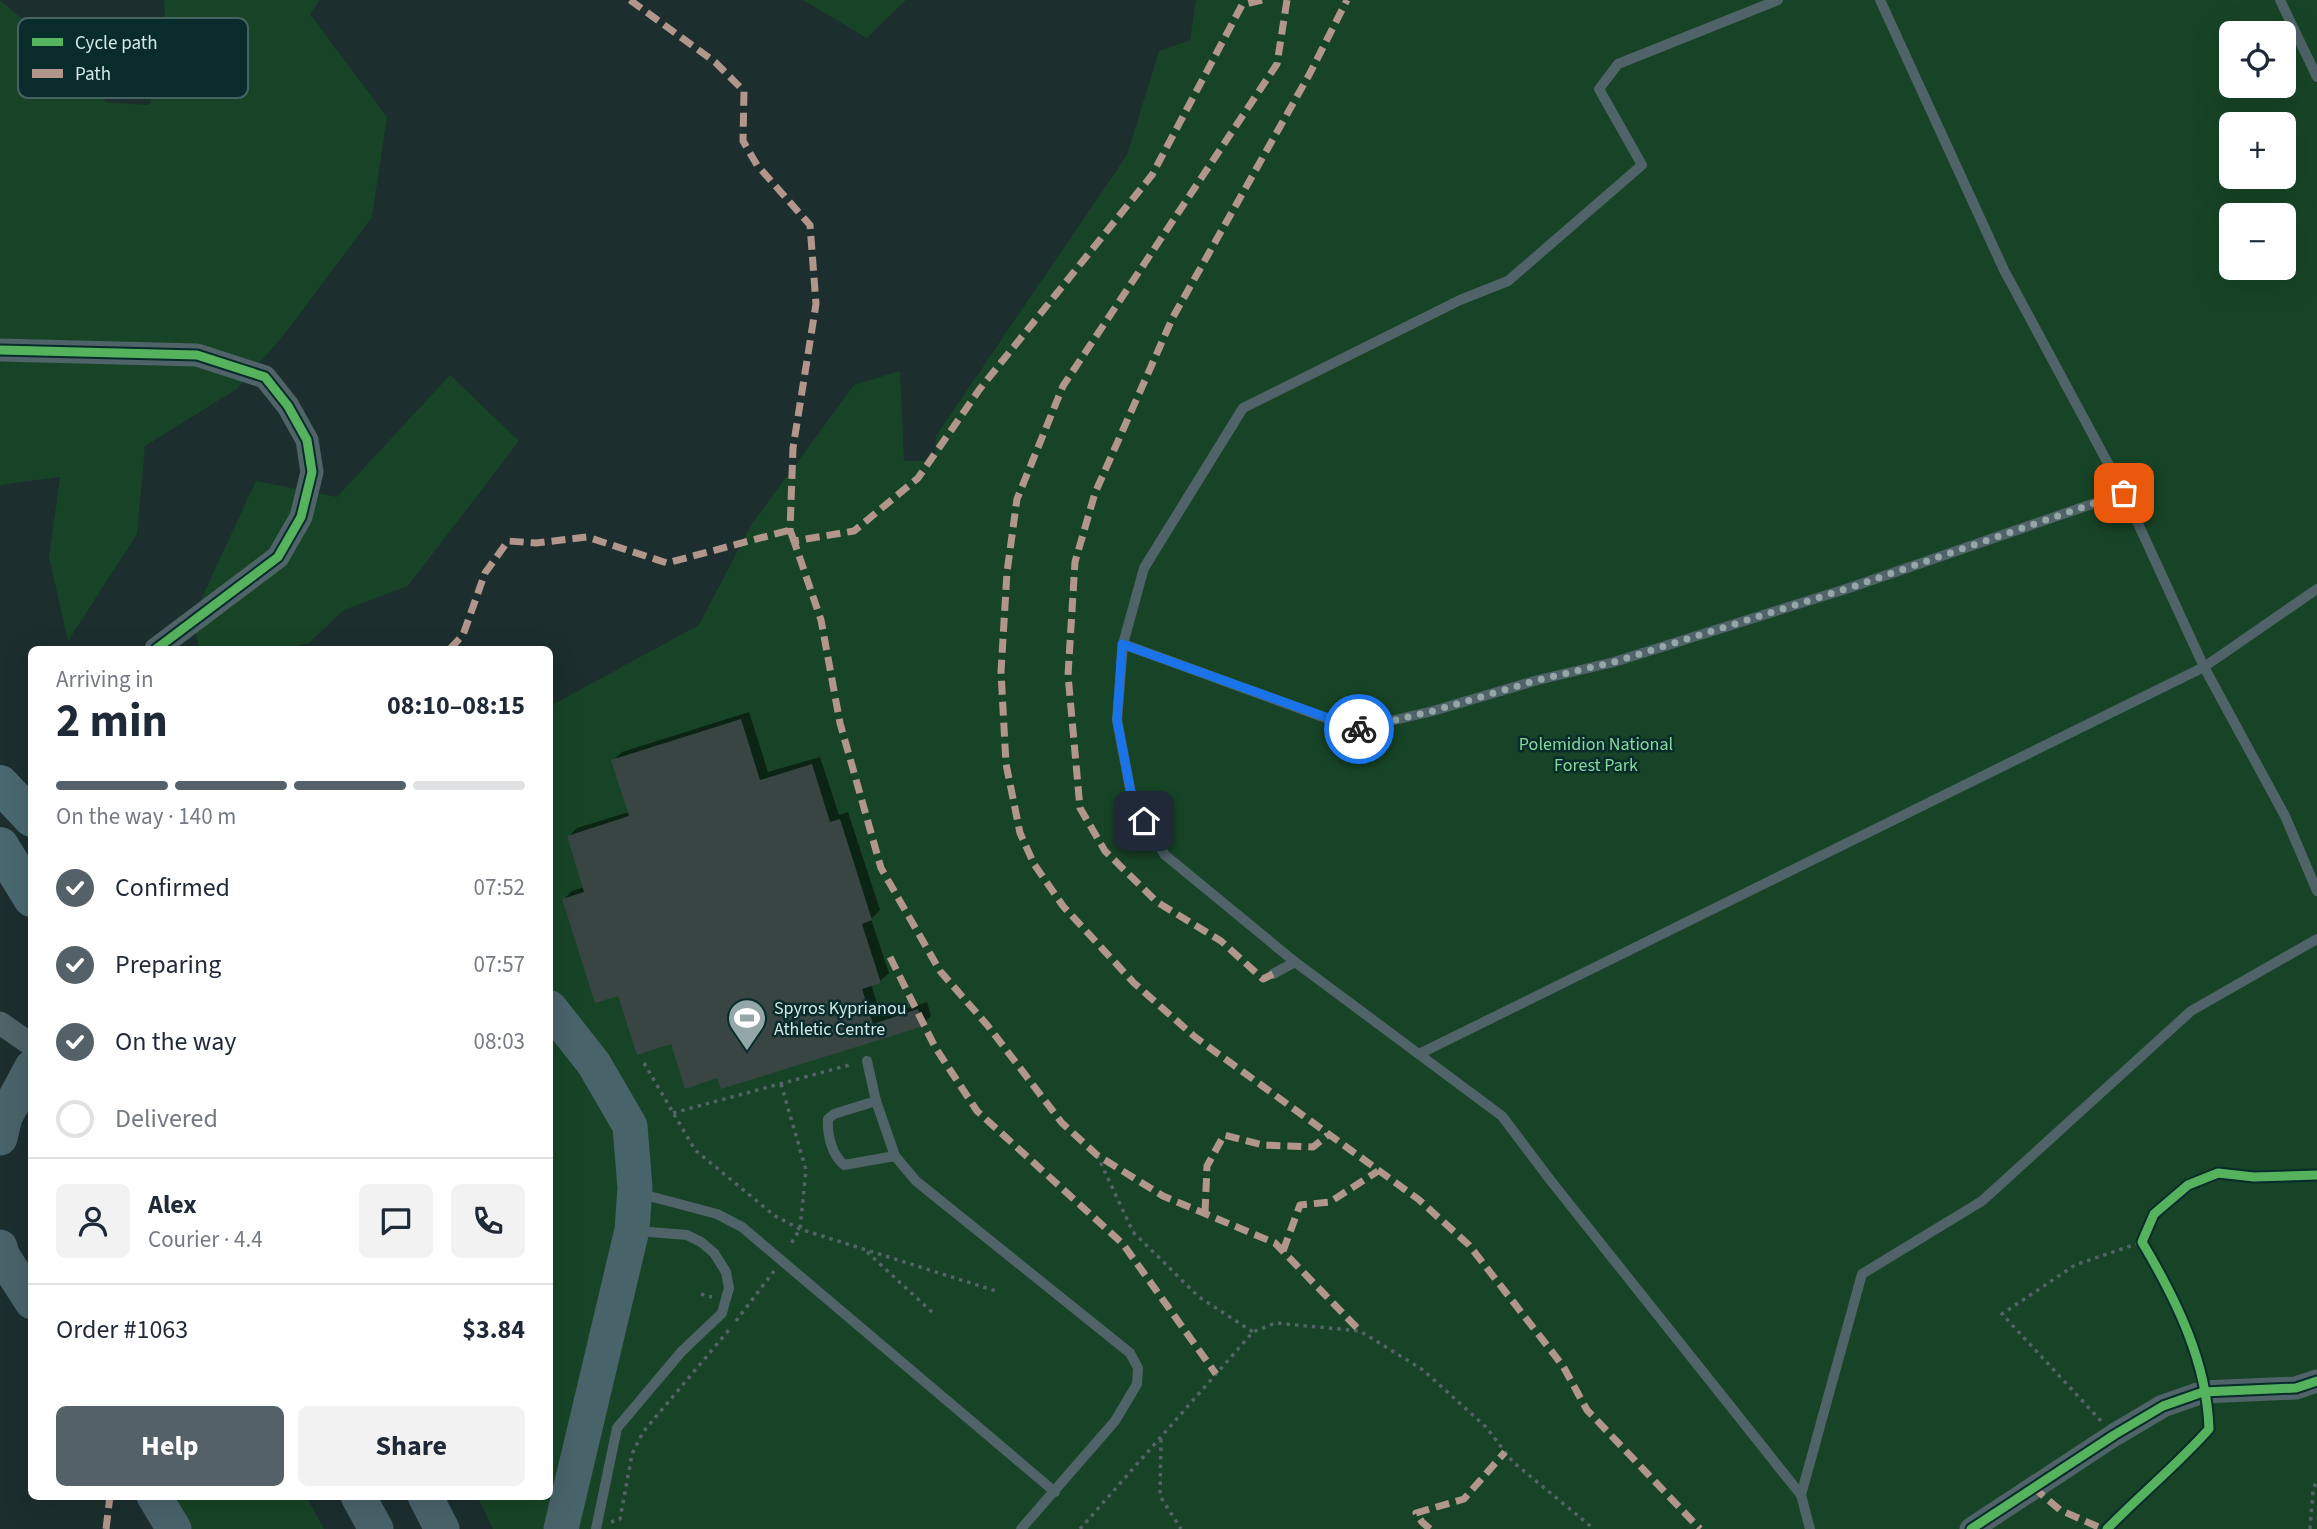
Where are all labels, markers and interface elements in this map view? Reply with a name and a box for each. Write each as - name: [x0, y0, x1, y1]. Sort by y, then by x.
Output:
- legend: [18, 18, 248, 98]
- map controls: [2219, 21, 2296, 280]
- button: locate: [2219, 21, 2296, 98]
- text: Cycle path: [75, 30, 157, 57]
- text: Path: [75, 61, 111, 88]
- button: +: [2219, 112, 2296, 189]
- button: −: [2219, 203, 2296, 280]
- pin: [2094, 463, 2154, 523]
- icon: bag: [2105, 474, 2143, 512]
- text: Arriving in: [56, 663, 154, 696]
- text: 08:10–08:15: [387, 687, 525, 724]
- text: 2 min: [56, 689, 168, 754]
- courier: [1324, 694, 1394, 764]
- icon: bike: [1340, 710, 1378, 748]
- park label: Polemidion National Forest Park: [1519, 732, 1673, 778]
- pin: [1114, 791, 1174, 851]
- text: On the way · 140 m: [56, 800, 236, 833]
- icon: home: [1125, 802, 1163, 840]
- icon: check: [56, 869, 94, 907]
- text: Confirmed: [115, 869, 230, 906]
- text: 07:52: [474, 871, 525, 904]
- icon: check: [56, 946, 94, 984]
- text: Preparing: [115, 946, 221, 983]
- text: 07:57: [474, 948, 525, 981]
- place label: Spyros Kyprianou Athletic Centre: [774, 996, 906, 1042]
- sports icon: Spyros Kyprianou Athletic Centre: [726, 997, 768, 1052]
- icon: check: [56, 1023, 94, 1061]
- text: On the way: [115, 1023, 236, 1060]
- text: 08:03: [474, 1025, 525, 1058]
- text: Delivered: [115, 1100, 218, 1137]
- button: person: [56, 1184, 130, 1258]
- button: chat: [359, 1184, 433, 1258]
- button: phone: [451, 1184, 525, 1258]
- text: Alex: [148, 1186, 197, 1223]
- text: Courier · 4.4: [148, 1223, 263, 1256]
- text: Order #1063: [56, 1311, 188, 1348]
- text: $3.84: [462, 1311, 525, 1348]
- button: Help: [56, 1406, 284, 1486]
- button: Share: [298, 1406, 525, 1486]

